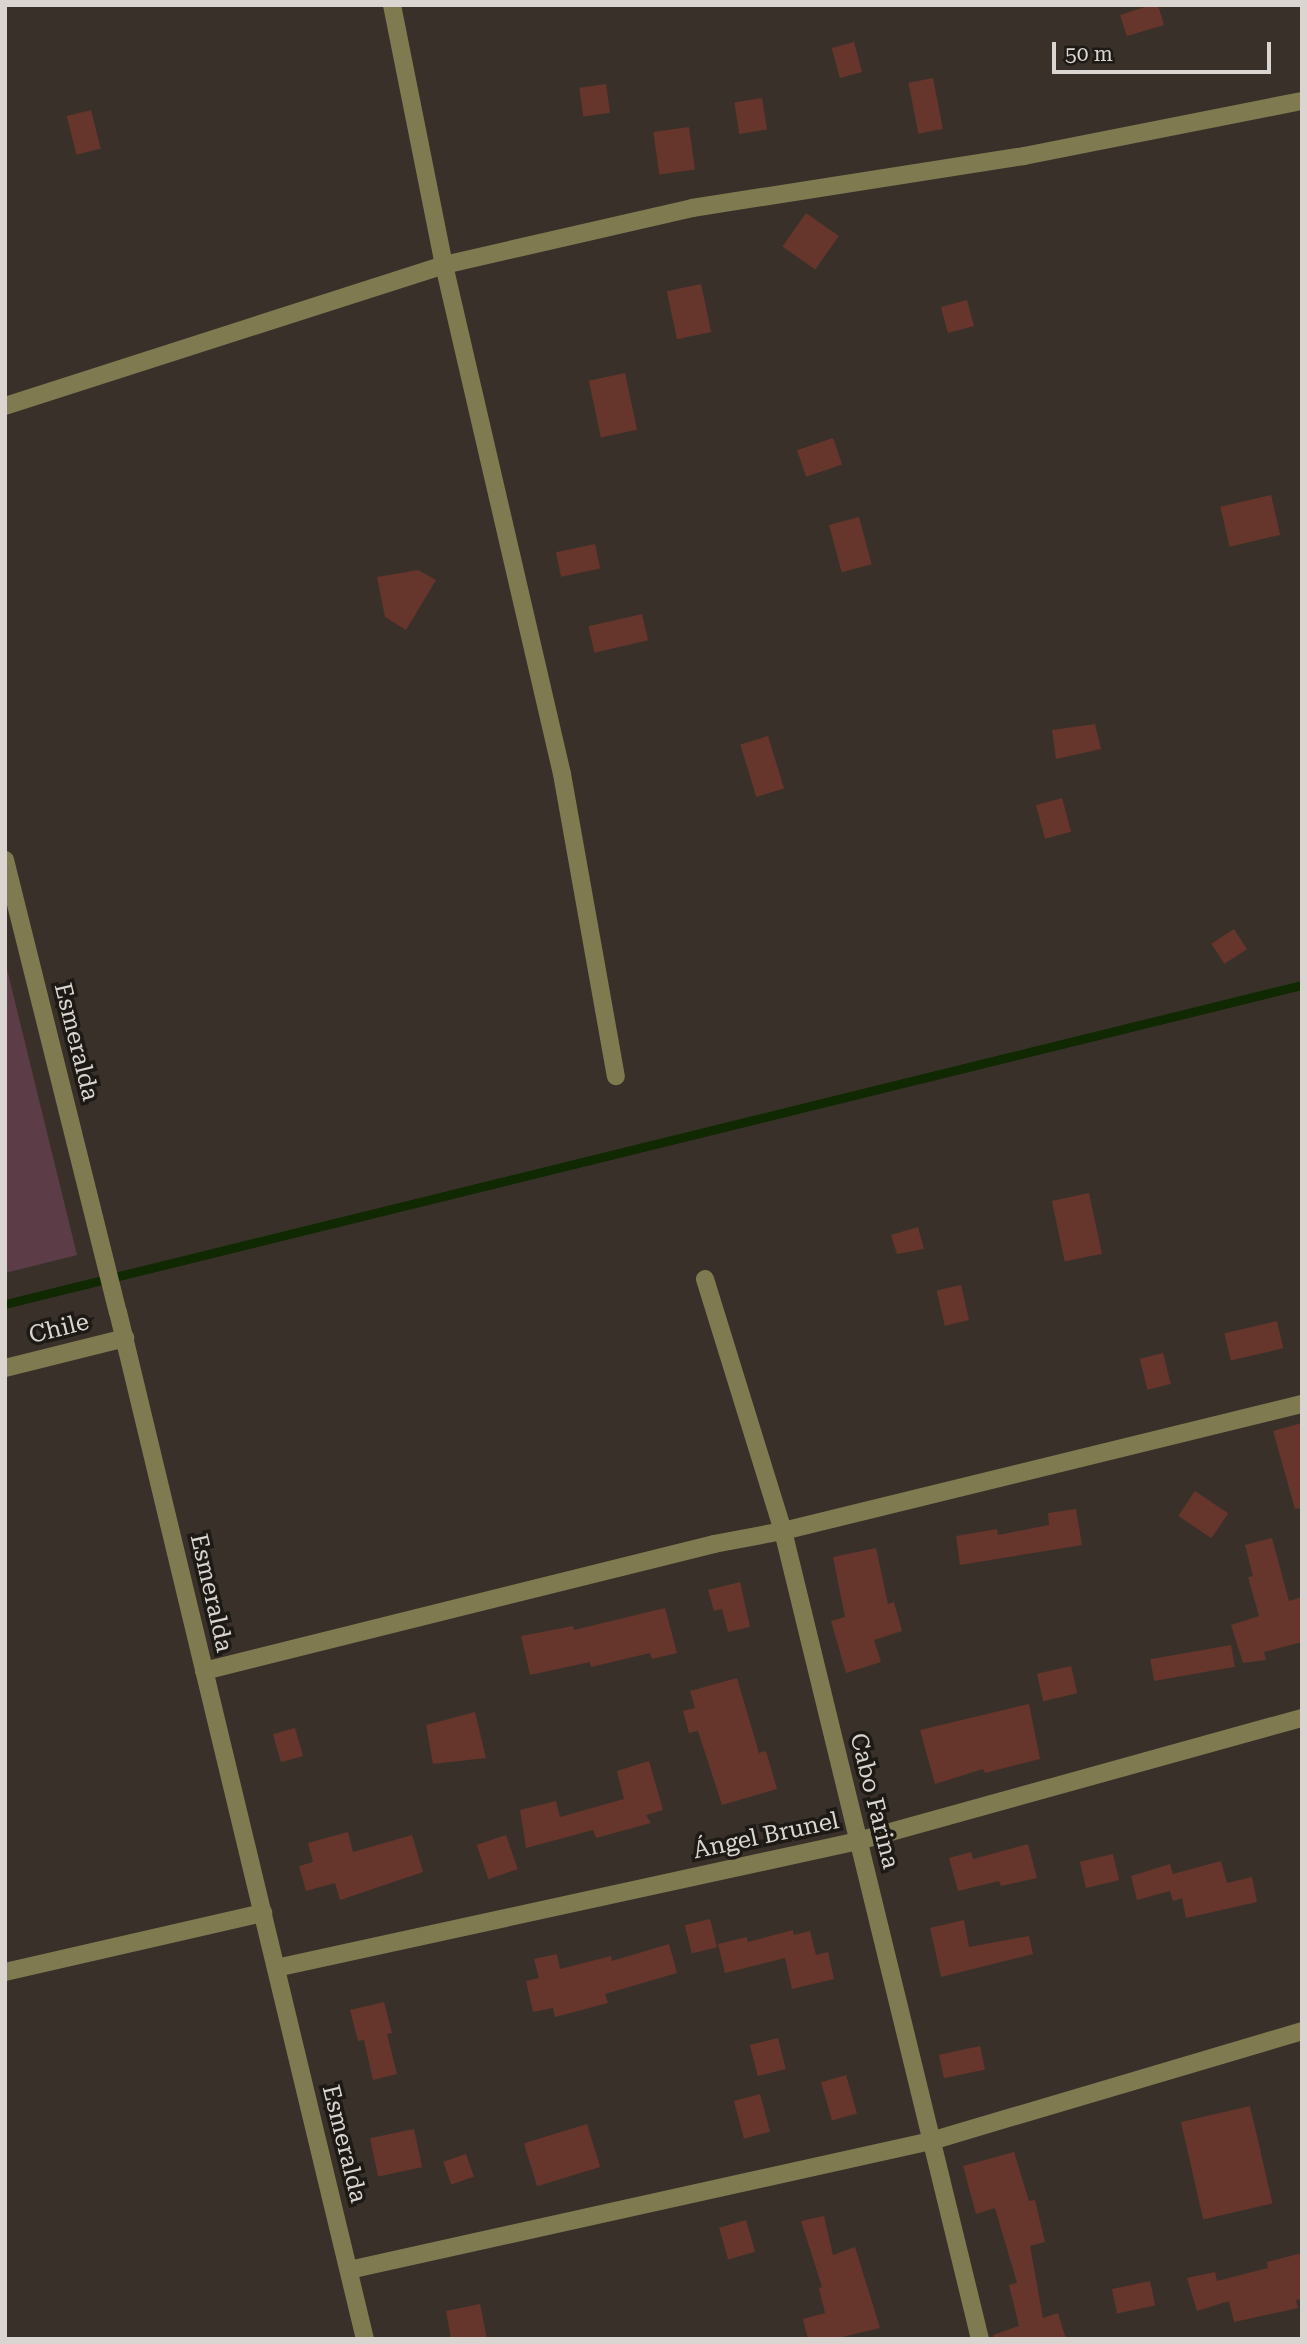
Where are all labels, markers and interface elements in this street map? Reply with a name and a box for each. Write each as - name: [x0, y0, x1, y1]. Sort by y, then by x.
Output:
- scale bar: [1055, 28, 1274, 72]
- text: 50 m: [1065, 42, 1113, 66]
- street label: Esmeralda: [47, 980, 105, 1104]
- street label: Chile: [26, 1308, 92, 1350]
- street label: Esmeralda: [183, 1531, 239, 1655]
- street label: Cabo Farina: [843, 1730, 905, 1872]
- street label: Ángel Brunel: [690, 1806, 842, 1866]
- street label: Esmeralda: [315, 2082, 373, 2206]

